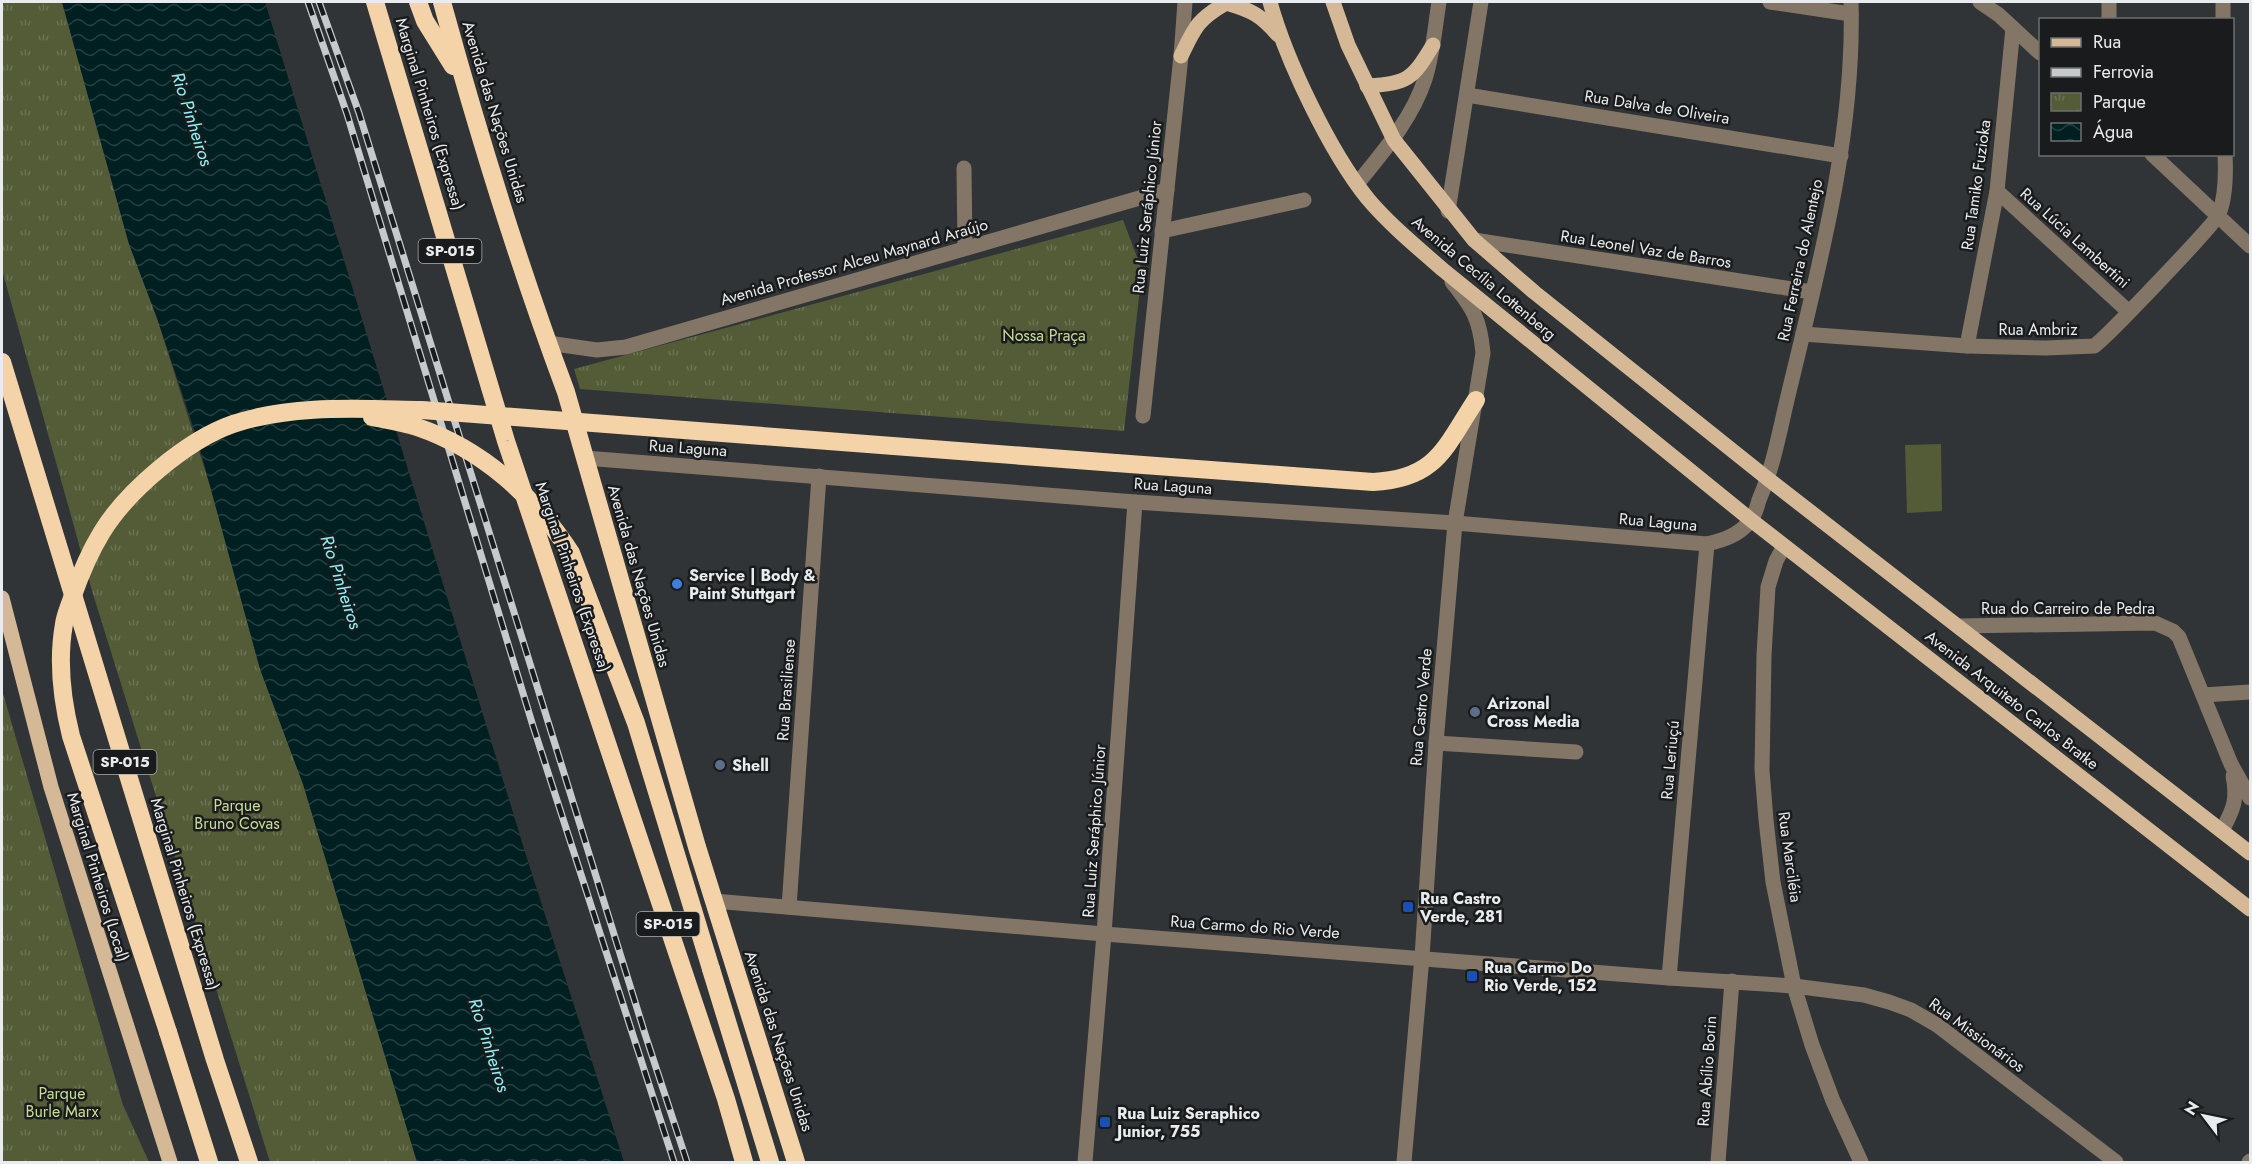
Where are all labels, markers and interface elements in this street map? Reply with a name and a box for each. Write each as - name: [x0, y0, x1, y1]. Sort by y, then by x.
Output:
- street label: Marginal Pinheiros (Expressa): [390, 15, 470, 213]
- street label: Avenida das Nações Unidas: [456, 18, 534, 206]
- legend: [2039, 18, 2234, 156]
- text: Rua: [2093, 29, 2121, 55]
- text: Ferrovia: [2093, 59, 2154, 85]
- water label: Rio Pinheiros: [165, 69, 220, 170]
- street label: Rua Dalva de Oliveira: [1583, 84, 1731, 130]
- text: Parque: [2093, 89, 2146, 115]
- street label: Rua Tamiko Fuzioka: [1955, 118, 1997, 252]
- street label: Rua Luiz Seráphico Júnior: [1126, 119, 1168, 295]
- text: Água: [2093, 119, 2133, 145]
- street label: Rua Ferreira do Alentejo: [1772, 177, 1828, 343]
- street label: Rua Lúcia Lambertini: [2015, 182, 2135, 294]
- street label: Avenida Cecília Lottenberg: [1407, 211, 1561, 345]
- street label: Avenida Professor Alceu Maynard Araújo: [717, 213, 991, 311]
- street label: Rua Leonel Vaz de Barros: [1559, 224, 1733, 274]
- road number: SP-015: [418, 239, 482, 263]
- street label: Rua Ambriz: [1998, 318, 2078, 341]
- park label: Nossa Praça: [1002, 324, 1086, 347]
- street label: Rua Laguna: [648, 434, 728, 462]
- street label: Rua Laguna: [1133, 472, 1213, 500]
- street label: Marginal Pinheiros (Expressa): [530, 479, 616, 675]
- street label: Avenida das Nações Unidas: [602, 482, 676, 670]
- street label: Rua Laguna: [1618, 507, 1698, 537]
- water label: Rio Pinheiros: [314, 532, 369, 633]
- place label: Service | Body & Paint Stuttgart: [689, 564, 815, 605]
- marker: Service | Body & Paint Stuttgart: [670, 577, 684, 591]
- street label: Rua do Carreiro de Pedra: [1981, 597, 2155, 620]
- street label: Avenida Arquiteto Carlos Bratke: [1920, 625, 2104, 775]
- street label: Rua Brasiliense: [771, 638, 801, 742]
- street label: Rua Castro Verde: [1404, 647, 1438, 767]
- place label: Arizonal Cross Media: [1486, 692, 1580, 733]
- marker: Arizonal Cross Media: [1468, 705, 1482, 719]
- street label: Rua Leriuçú: [1655, 719, 1685, 801]
- street label: Rua Luiz Seráphico Júnior: [1076, 743, 1112, 918]
- road number: SP-015: [94, 750, 156, 774]
- place label: Shell: [732, 754, 769, 777]
- marker: Shell: [713, 758, 727, 772]
- street label: Marginal Pinheiros (Local): [61, 789, 135, 965]
- park label: Parque Bruno Covas: [194, 794, 280, 835]
- street label: Marginal Pinheiros (Expressa): [145, 795, 225, 993]
- street label: Rua Marciléia: [1772, 810, 1808, 904]
- place label: Rua Castro Verde, 281: [1419, 887, 1503, 928]
- marker: Rua Castro Verde, 281: [1401, 900, 1415, 914]
- street label: Rua Carmo do Rio Verde: [1170, 910, 1340, 944]
- road number: SP-015: [636, 912, 700, 936]
- street label: Avenida das Nações Unidas: [739, 948, 819, 1134]
- place label: Rua Carmo Do Rio Verde, 152: [1484, 956, 1596, 997]
- marker: Rua Carmo Do Rio Verde, 152: [1465, 969, 1479, 983]
- street label: Rua Missionários: [1924, 992, 2030, 1078]
- water label: Rio Pinheiros: [462, 995, 517, 1096]
- street label: Rua Abílio Borin: [1692, 1015, 1722, 1127]
- park label: Parque Burle Marx: [26, 1082, 99, 1123]
- north arrow: [2174, 1086, 2234, 1146]
- text: N: [2179, 1097, 2205, 1120]
- place label: Rua Luiz Seraphico Junior, 755: [1114, 1102, 1260, 1143]
- marker: Rua Luiz Seraphico Junior, 755: [1098, 1115, 1112, 1129]

